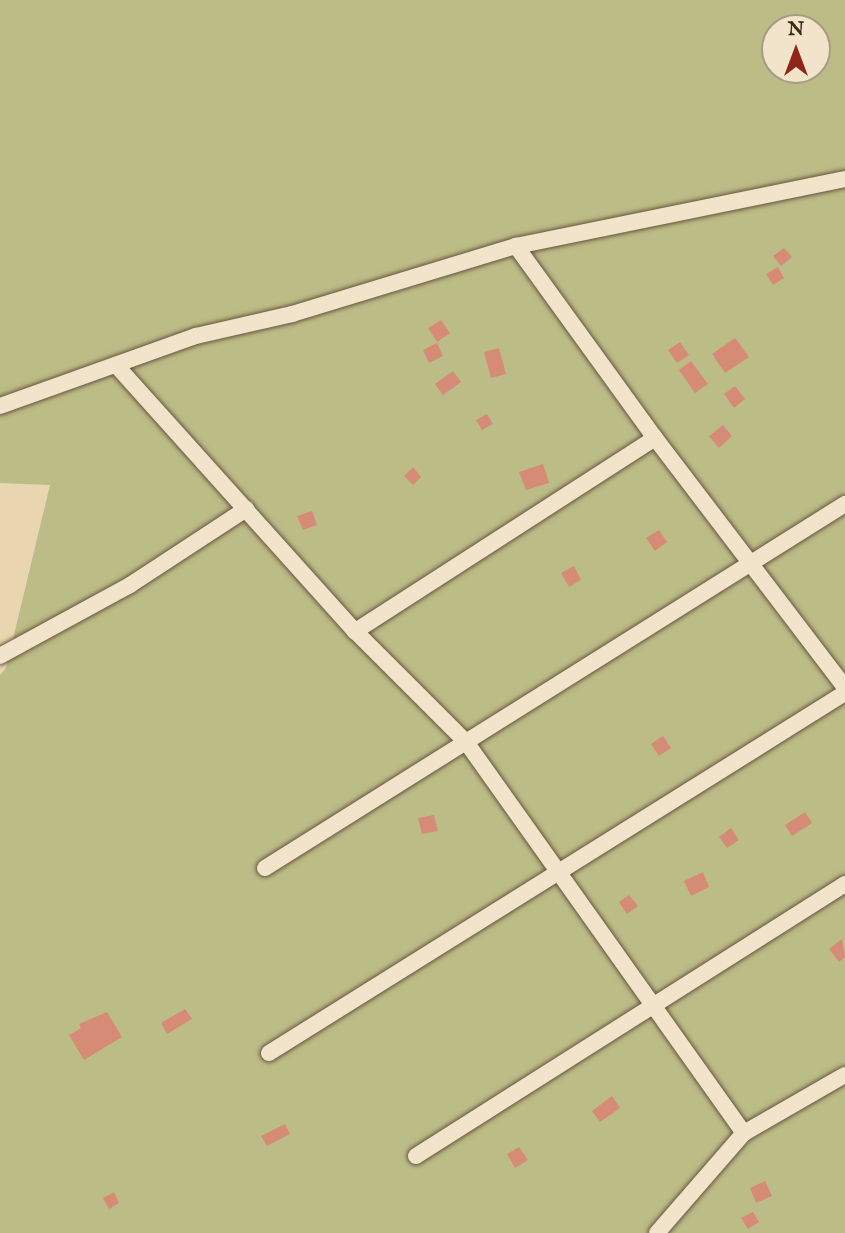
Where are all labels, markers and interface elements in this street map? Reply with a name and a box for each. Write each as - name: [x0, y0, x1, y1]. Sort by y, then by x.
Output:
- north arrow: [761, 14, 831, 84]
- text: N: [788, 18, 804, 42]

